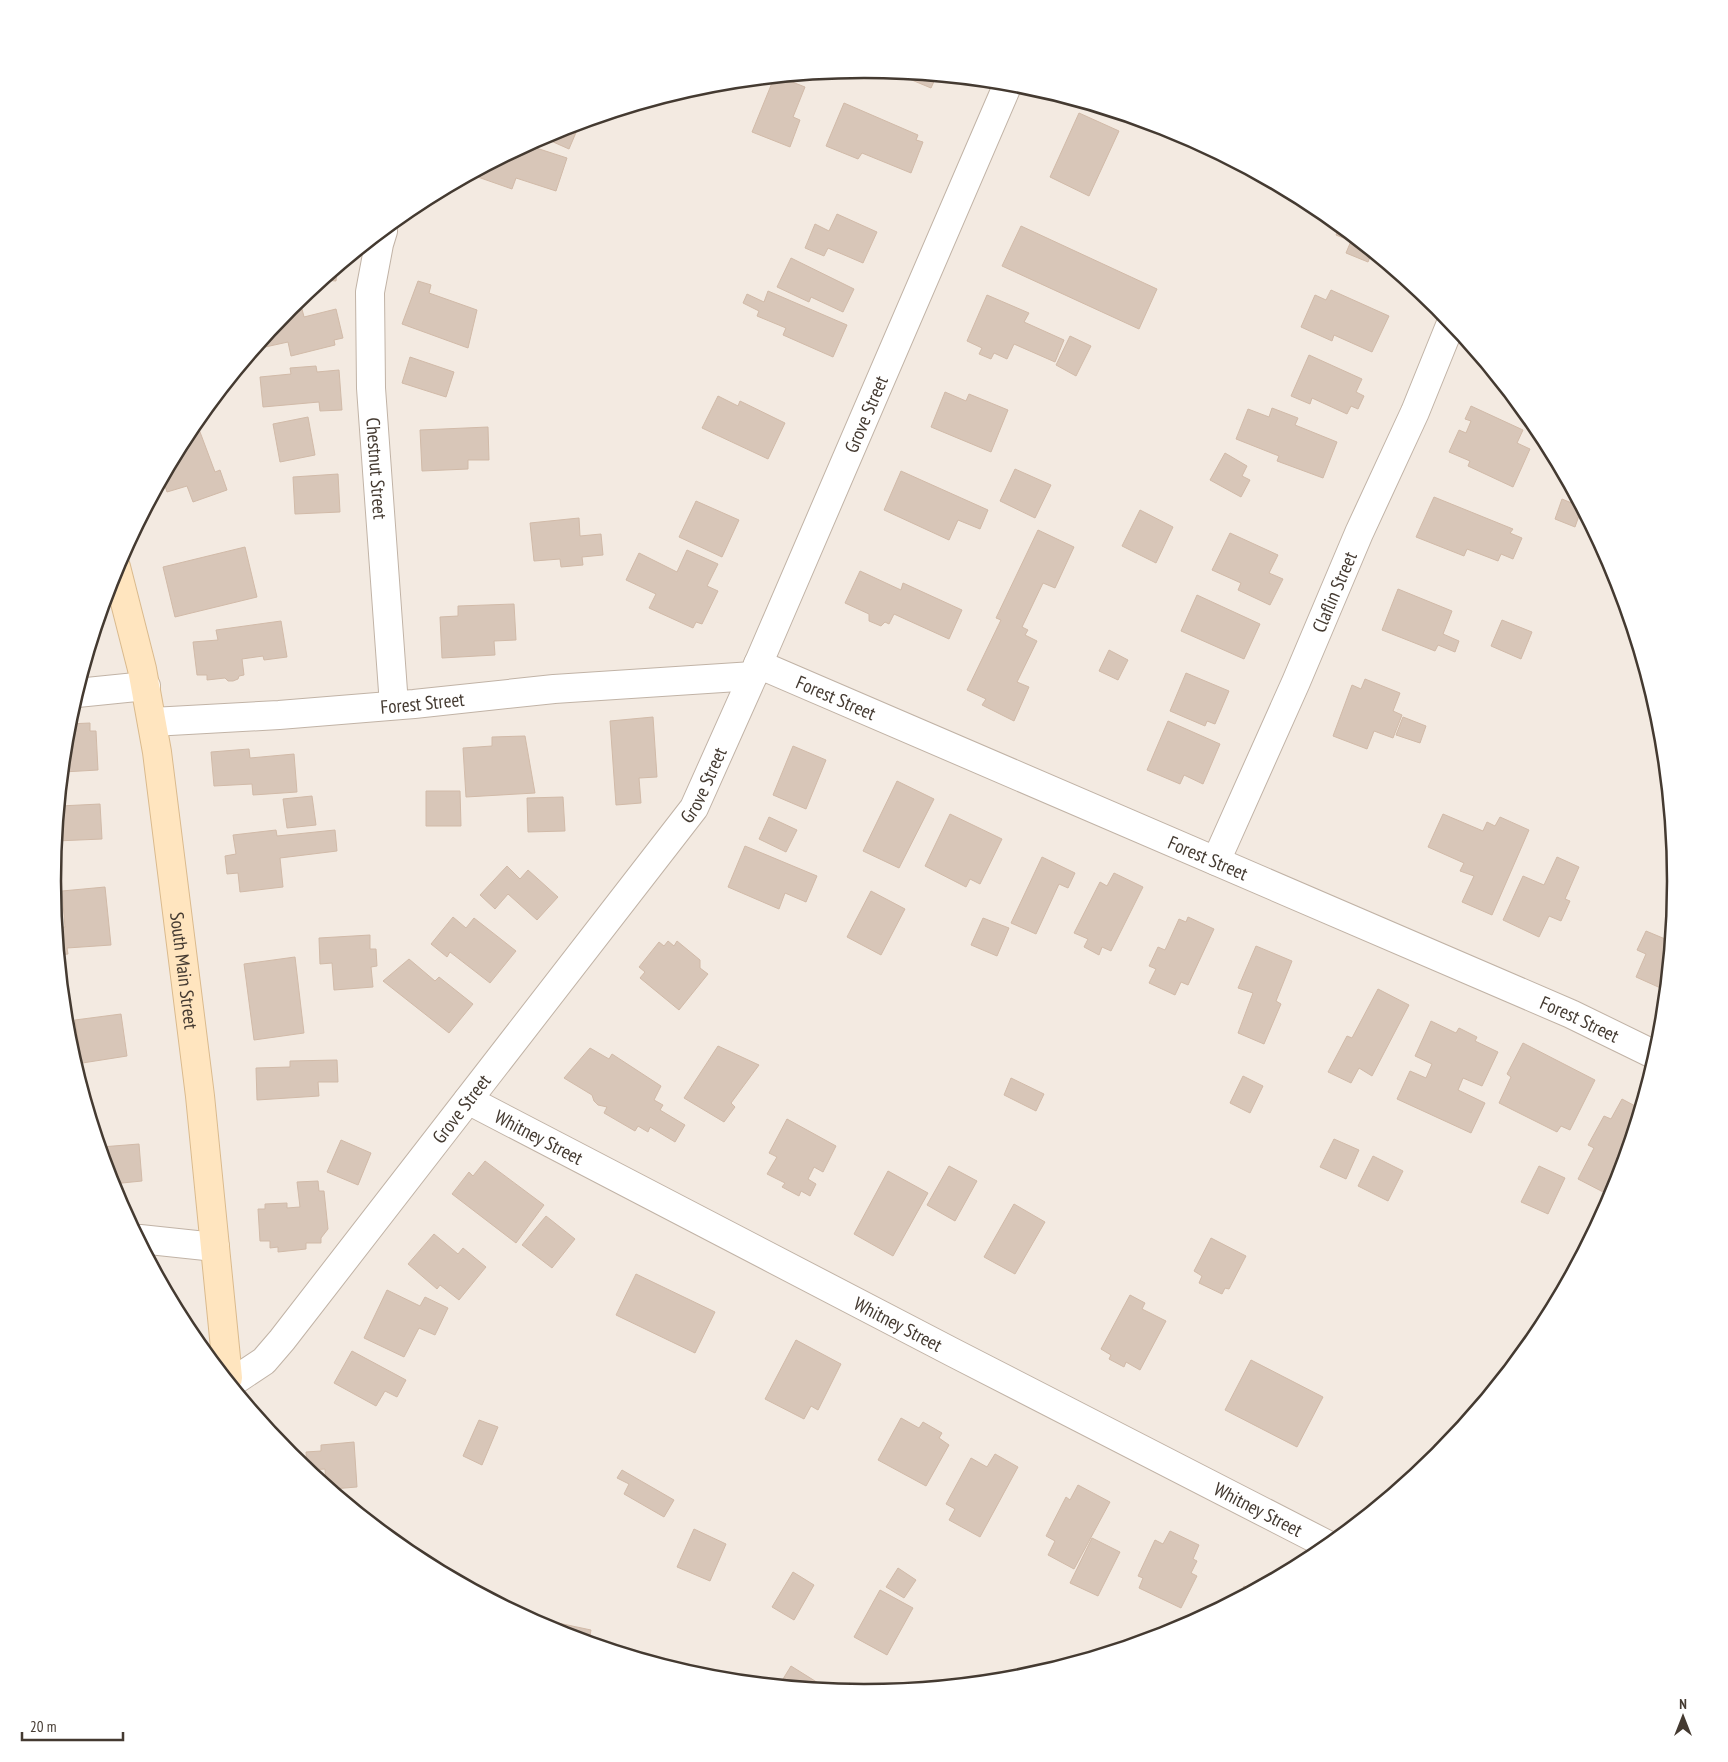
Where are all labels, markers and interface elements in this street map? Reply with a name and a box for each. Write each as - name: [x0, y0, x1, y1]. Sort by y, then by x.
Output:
- street label: Grove Street: [839, 371, 893, 456]
- street label: Chestnut Street: [361, 417, 393, 521]
- street label: Claflin Street: [1306, 547, 1362, 636]
- street label: Forest Street: [793, 670, 880, 726]
- street label: Forest Street: [379, 687, 466, 719]
- street label: Grove Street: [675, 743, 732, 828]
- street label: Forest Street: [1165, 830, 1252, 886]
- street label: South Main Street: [165, 911, 204, 1031]
- street label: Forest Street: [1537, 990, 1624, 1048]
- street label: Grove Street: [427, 1069, 496, 1148]
- street label: Whitney Street: [491, 1104, 588, 1170]
- street label: Whitney Street: [850, 1291, 947, 1357]
- street label: Whitney Street: [1210, 1477, 1307, 1542]
- north arrow: [1658, 1692, 1708, 1742]
- text: N: [1679, 1695, 1687, 1713]
- scale bar: [22, 1710, 124, 1742]
- text: 20 m: [30, 1717, 56, 1736]

